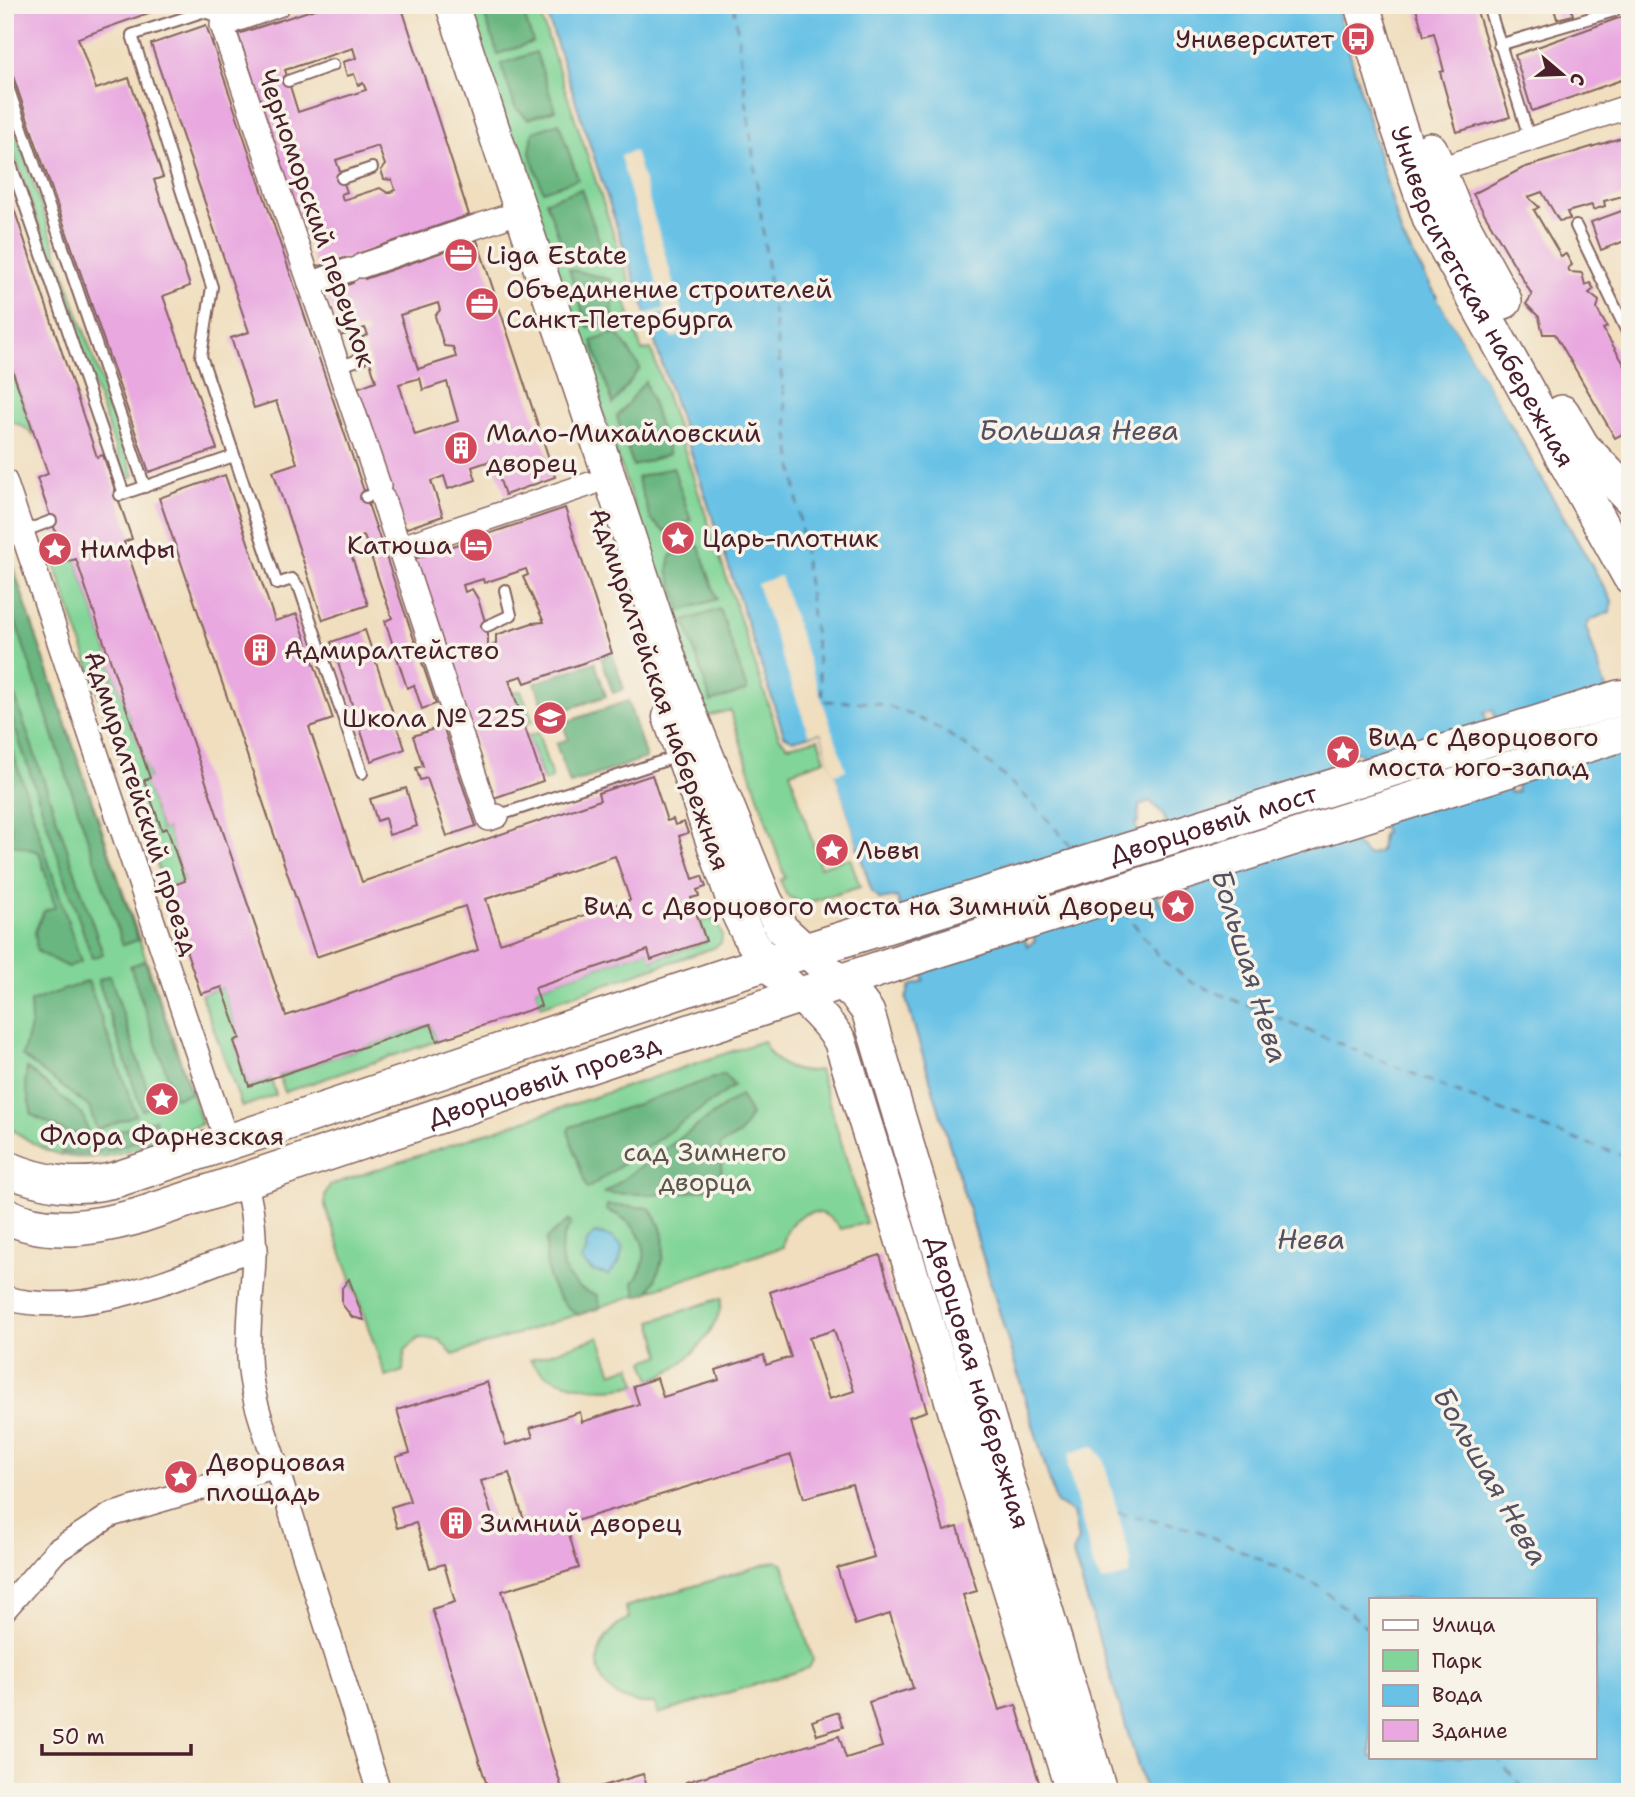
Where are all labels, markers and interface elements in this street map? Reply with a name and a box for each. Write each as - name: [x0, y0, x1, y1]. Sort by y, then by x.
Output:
- bus stop icon: Университет: [1339, 20, 1377, 58]
- place label: Университет: [1175, 21, 1335, 56]
- north arrow: [1526, 38, 1596, 108]
- street label: Черноморский переулок: [250, 65, 385, 371]
- text: С: [1564, 70, 1591, 89]
- street label: Университетская набережная: [1383, 121, 1584, 473]
- office icon: Liga Estate: [442, 236, 480, 274]
- place label: Liga Estate: [486, 237, 628, 272]
- place label: Объединение строителей Санкт-Петербурга: [506, 271, 832, 336]
- office icon: Объединение строителей Санкт-Петербурга: [463, 285, 501, 323]
- water label: Большая Нева: [979, 411, 1179, 449]
- place label: Мало-Михайловский дворец: [486, 415, 761, 480]
- building icon: Мало-Михайловский дворец: [442, 429, 480, 467]
- street label: Адмиралтейская набережная: [582, 503, 739, 875]
- place icon: Царь-плотник: [659, 519, 697, 557]
- place label: Царь-плотник: [702, 520, 879, 555]
- hotel icon: Катюша: [457, 526, 495, 564]
- place label: Катюша: [347, 527, 452, 562]
- place icon: Нимфы: [36, 530, 74, 568]
- place label: Нимфы: [80, 531, 176, 566]
- building icon: Адмиралтейство: [241, 631, 279, 669]
- place label: Адмиралтейство: [284, 632, 499, 667]
- street label: Адмиралтейский проезд: [77, 646, 208, 960]
- school or university icon: Школа № 225: [531, 699, 569, 737]
- place label: Школа № 225: [342, 700, 526, 735]
- place label: Вид с Дворцового моста юго-запад: [1368, 719, 1599, 784]
- place icon: Вид с Дворцового моста юго-запад: [1324, 733, 1362, 771]
- street label: Дворцовый мост: [1105, 775, 1322, 873]
- place icon: Львы: [813, 831, 851, 869]
- place label: Львы: [856, 832, 920, 867]
- water label: Большая Нева: [1203, 865, 1297, 1067]
- place icon: Вид с Дворцового моста на Зимний Дворец: [1159, 887, 1197, 925]
- place label: Вид с Дворцового моста на Зимний Дворец: [583, 888, 1154, 923]
- street label: Дворцовый проезд: [423, 1025, 665, 1135]
- place icon: Флора Фарнезская: [143, 1080, 181, 1118]
- place label: Флора Фарнезская: [40, 1118, 284, 1153]
- park label: сад Зимнего дворца: [623, 1134, 787, 1199]
- water label: Нева: [1277, 1220, 1345, 1258]
- street label: Дворцовая набережная: [919, 1231, 1039, 1533]
- water label: Большая Нева: [1424, 1380, 1558, 1572]
- place label: Дворцовая площадь: [206, 1444, 346, 1509]
- place icon: Дворцовая площадь: [162, 1458, 200, 1496]
- building icon: Зимний дворец: [437, 1504, 475, 1542]
- place label: Зимний дворец: [480, 1505, 682, 1540]
- legend: [1369, 1598, 1596, 1758]
- text: Улица: [1432, 1611, 1495, 1639]
- text: Парк: [1432, 1647, 1482, 1675]
- text: Вода: [1432, 1681, 1482, 1709]
- scale bar: [42, 1713, 191, 1757]
- text: Здание: [1432, 1717, 1508, 1745]
- text: 50 m: [52, 1723, 105, 1751]

